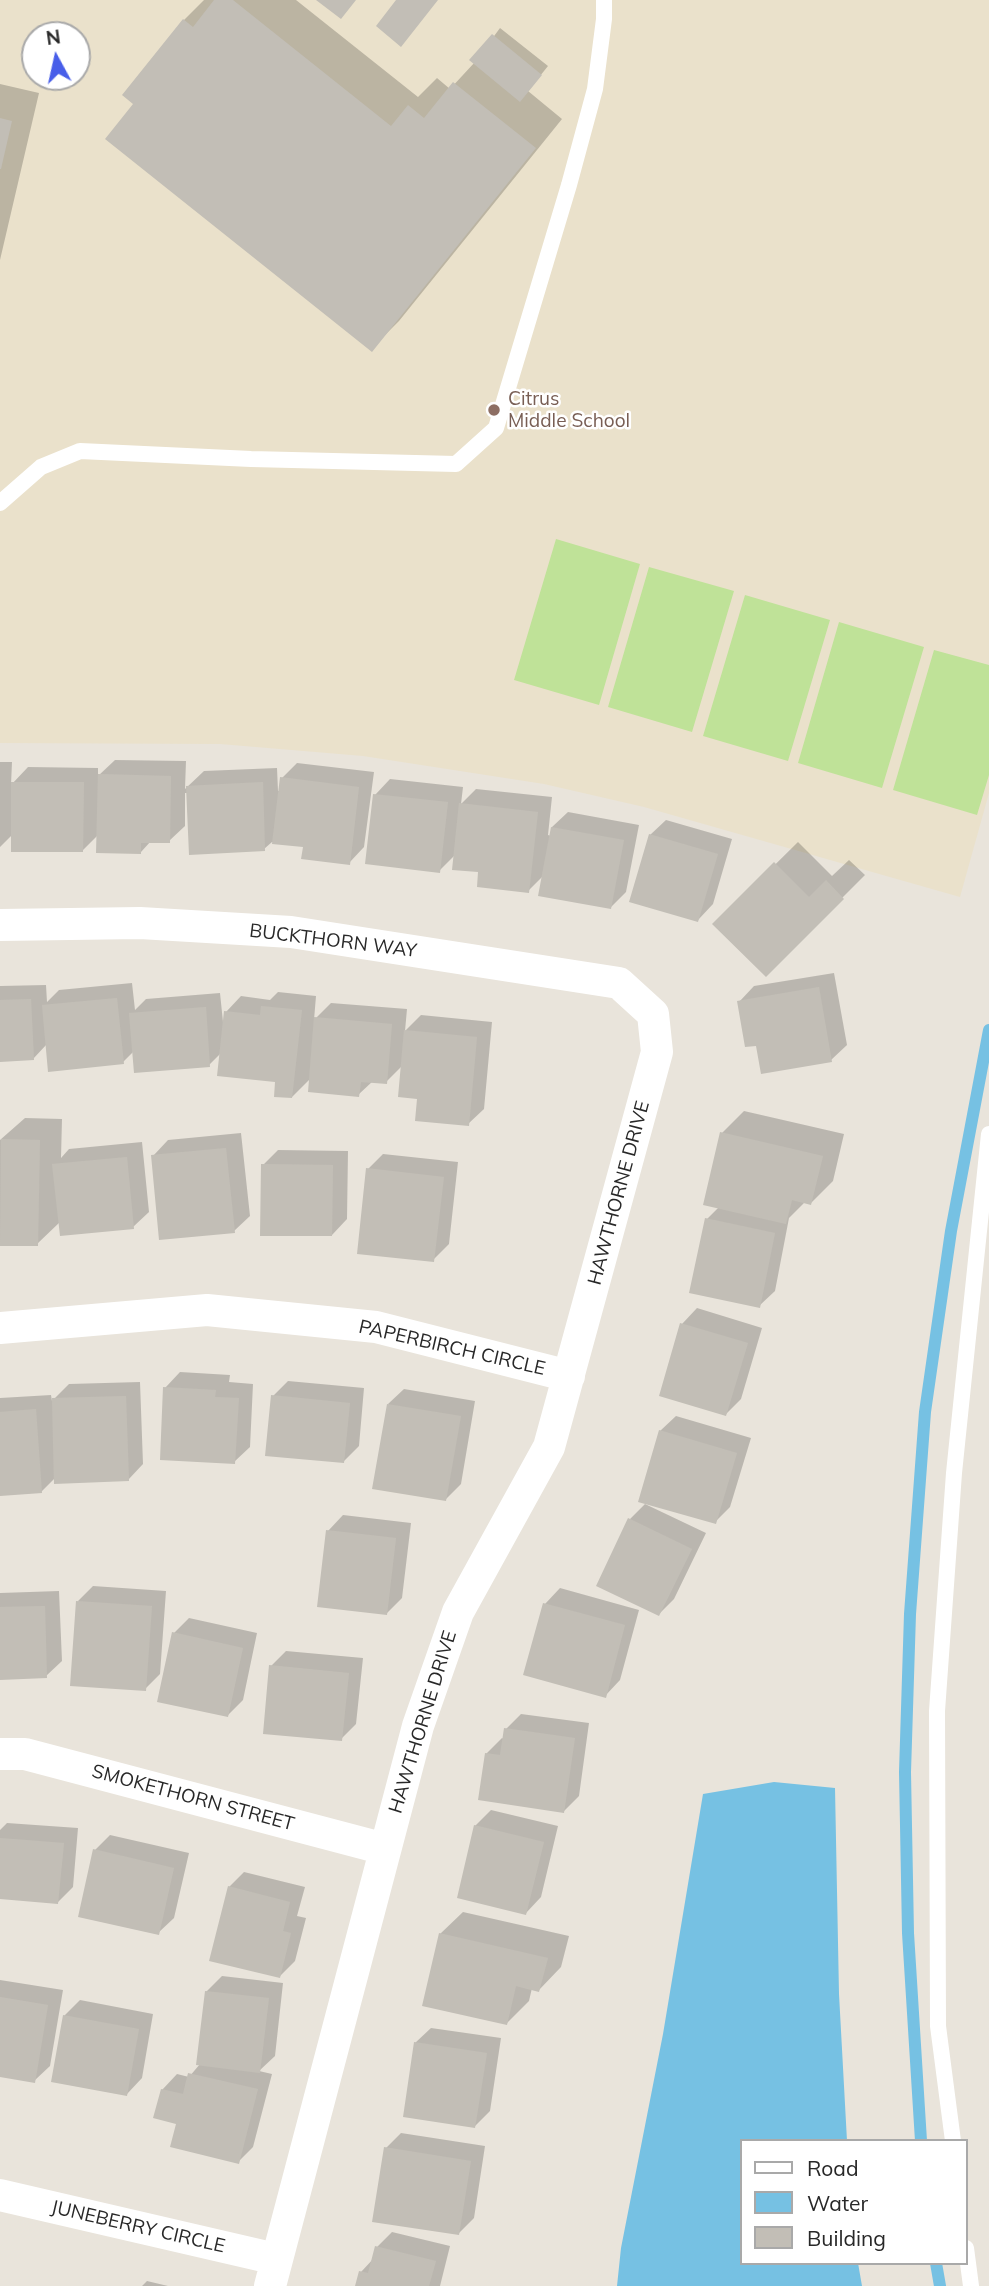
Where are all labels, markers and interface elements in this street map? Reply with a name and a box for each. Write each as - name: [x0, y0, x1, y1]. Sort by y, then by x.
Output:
- north arrow: [21, 21, 91, 91]
- text: N: [45, 24, 62, 50]
- place label: Citrus Middle School: [508, 388, 630, 432]
- marker: Citrus Middle School: [486, 402, 502, 418]
- street label: BUCKTHORN WAY: [248, 919, 418, 963]
- street label: HAWTHORNE DRIVE: [583, 1098, 655, 1288]
- street label: PAPERBIRCH CIRCLE: [357, 1315, 547, 1381]
- street label: HAWTHORNE DRIVE: [384, 1628, 462, 1816]
- street label: SMOKETHORN STREET: [89, 1760, 297, 1836]
- legend: [740, 2139, 968, 2265]
- text: Road: [807, 2155, 858, 2181]
- text: Water: [807, 2190, 868, 2216]
- street label: JUNEBERRY CIRCLE: [49, 2196, 227, 2258]
- text: Building: [807, 2225, 886, 2251]

